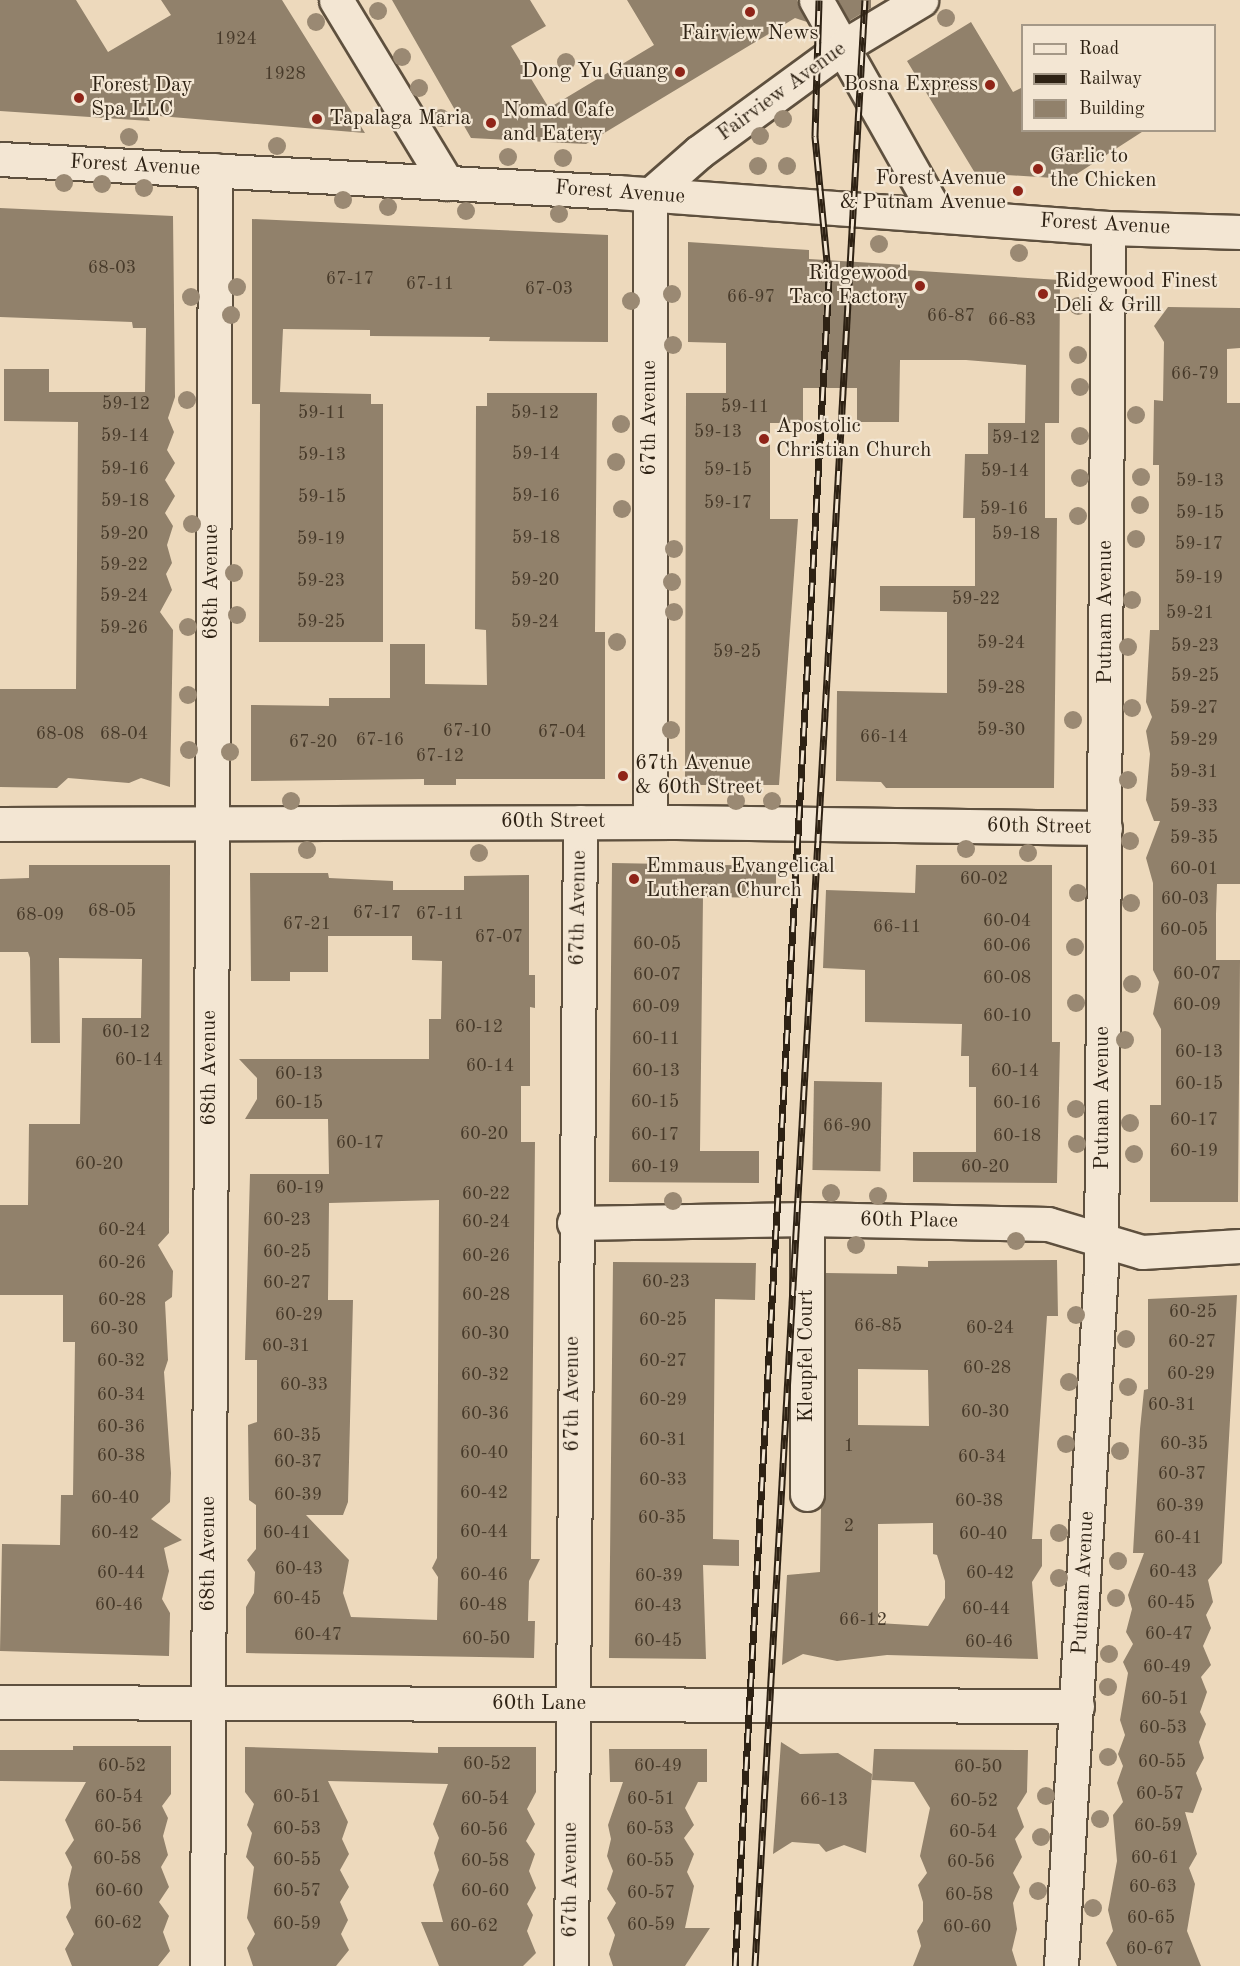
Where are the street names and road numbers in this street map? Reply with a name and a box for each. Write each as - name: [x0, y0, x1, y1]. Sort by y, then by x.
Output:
- street label: Fairview Avenue: [713, 37, 851, 147]
- street label: Forest Avenue: [69, 150, 201, 182]
- street label: Forest Avenue: [554, 176, 686, 210]
- street label: Forest Avenue: [1039, 209, 1171, 241]
- street label: 67th Avenue: [637, 360, 663, 476]
- street label: 68th Avenue: [199, 524, 225, 640]
- street label: Putnam Avenue: [1093, 540, 1119, 684]
- street label: 60th Street: [501, 809, 605, 835]
- street label: 60th Street: [986, 813, 1092, 841]
- street label: 67th Avenue: [565, 850, 593, 966]
- street label: 68th Avenue: [197, 1010, 223, 1126]
- street label: Putnam Avenue: [1090, 1026, 1116, 1170]
- street label: 60th Place: [860, 1208, 958, 1234]
- street label: Kleupfel Court: [794, 1289, 820, 1423]
- street label: 67th Avenue: [560, 1336, 586, 1452]
- street label: 68th Avenue: [196, 1496, 222, 1612]
- street label: Putnam Avenue: [1068, 1511, 1100, 1655]
- street label: 60th Lane: [492, 1691, 586, 1717]
- street label: 67th Avenue: [558, 1822, 584, 1938]

